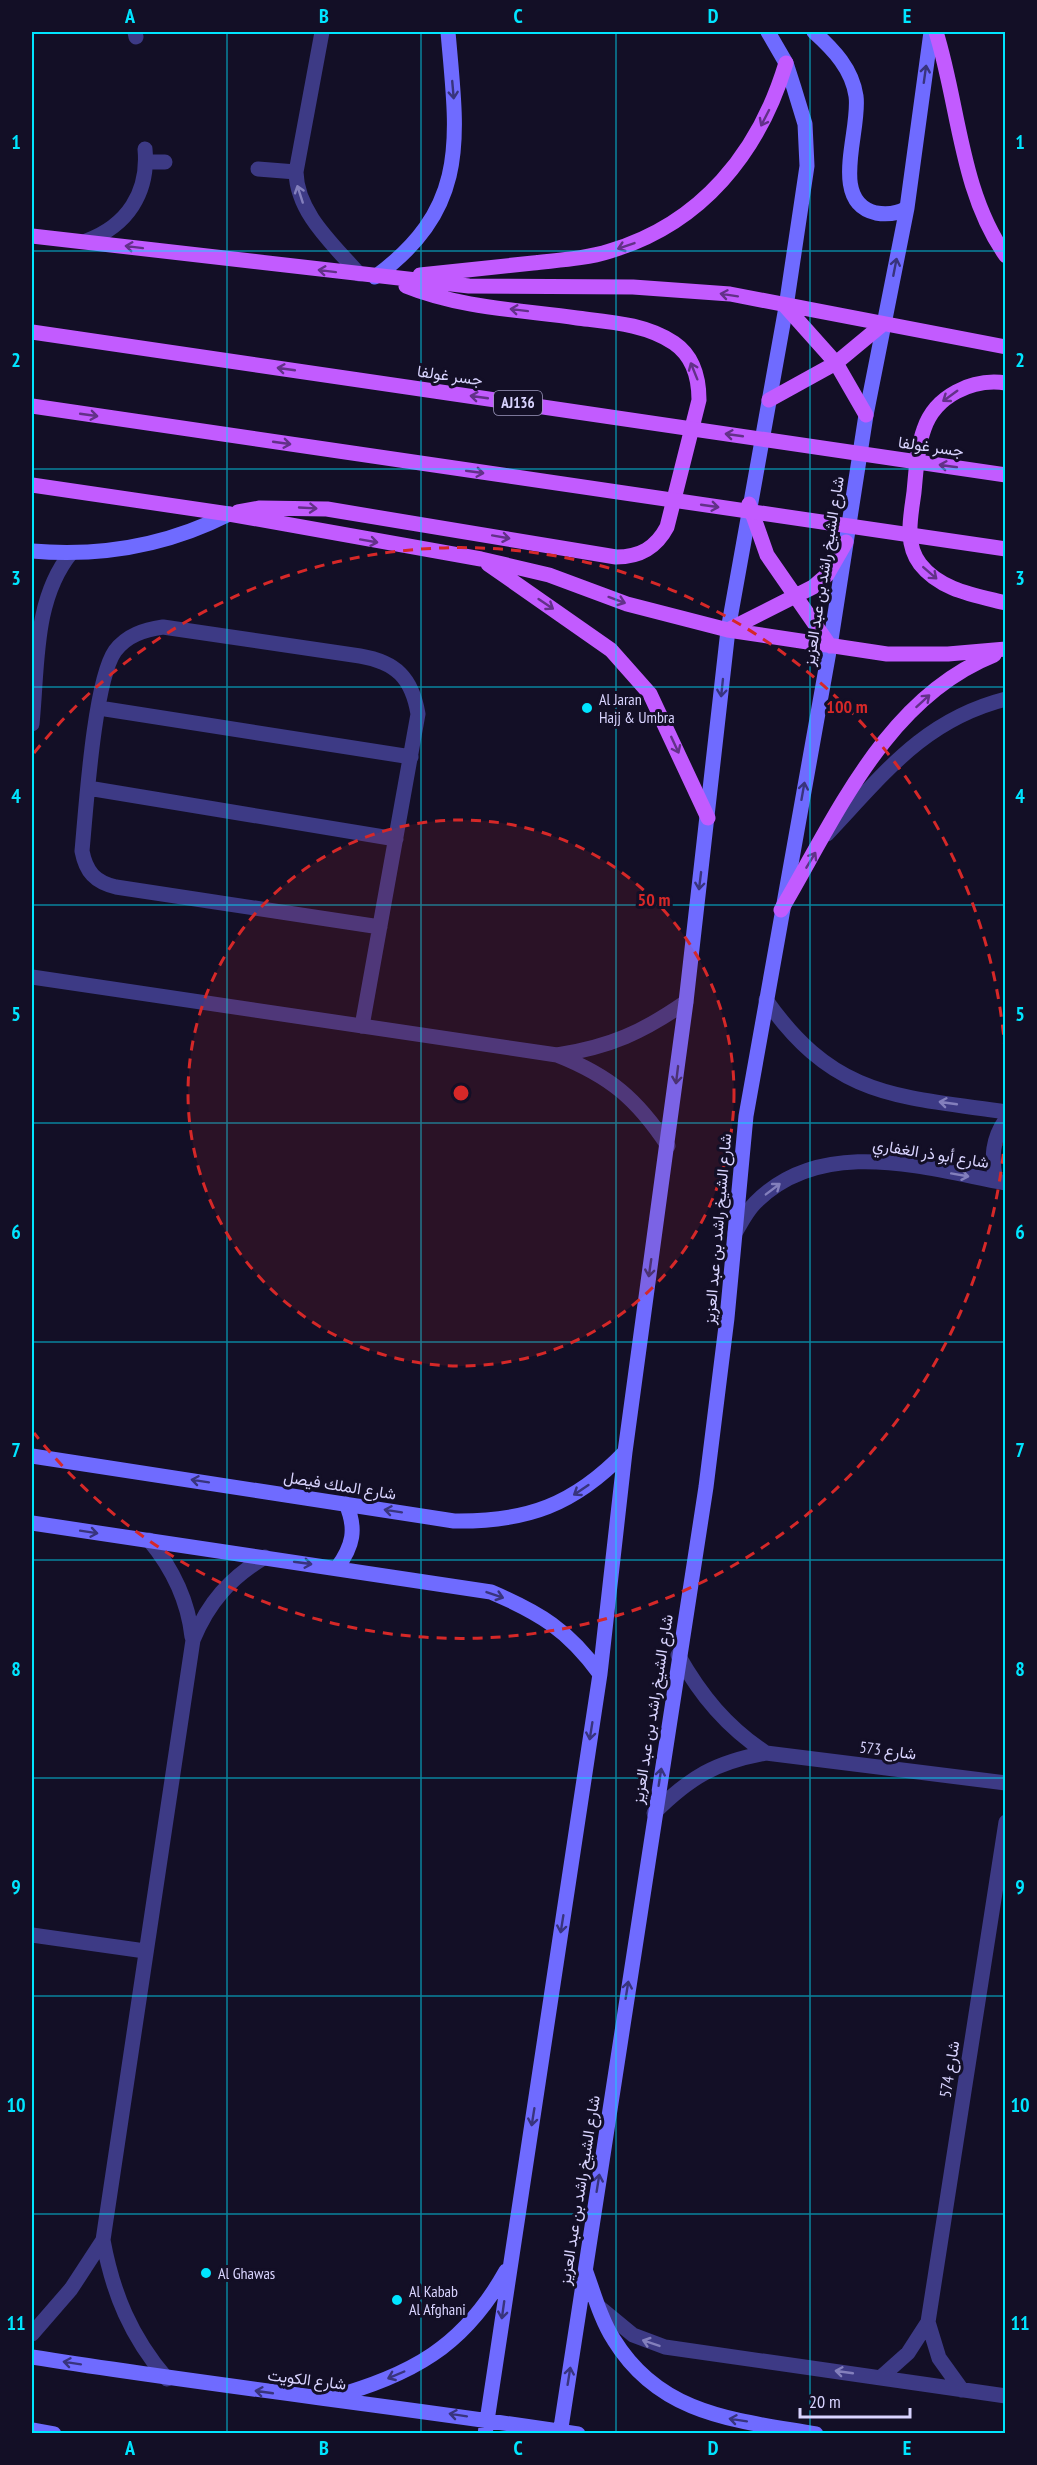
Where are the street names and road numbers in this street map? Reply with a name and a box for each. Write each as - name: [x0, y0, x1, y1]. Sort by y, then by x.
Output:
- street label: جسر غولفا: [416, 361, 484, 391]
- road number: AJ136: [494, 391, 542, 415]
- street label: جسر غولفا: [897, 432, 965, 462]
- street label: شارع الشيخ راشد بن عبد العزيز: [798, 475, 850, 669]
- street label: شارع الشيخ راشد بن عبد العزيز: [699, 1133, 737, 1327]
- street label: شارع أبو ذر الغفاري: [871, 1134, 991, 1176]
- street label: شارع الملك فيصل: [282, 1466, 398, 1506]
- street label: شارع الشيخ راشد بن عبد العزيز: [627, 1613, 679, 1807]
- street label: شارع 573: [858, 1737, 918, 1765]
- street label: شارع 574: [935, 2039, 965, 2099]
- street label: شارع الشيخ راشد بن عبد العزيز: [554, 2094, 606, 2288]
- street label: شارع الكويت: [266, 2364, 347, 2396]

